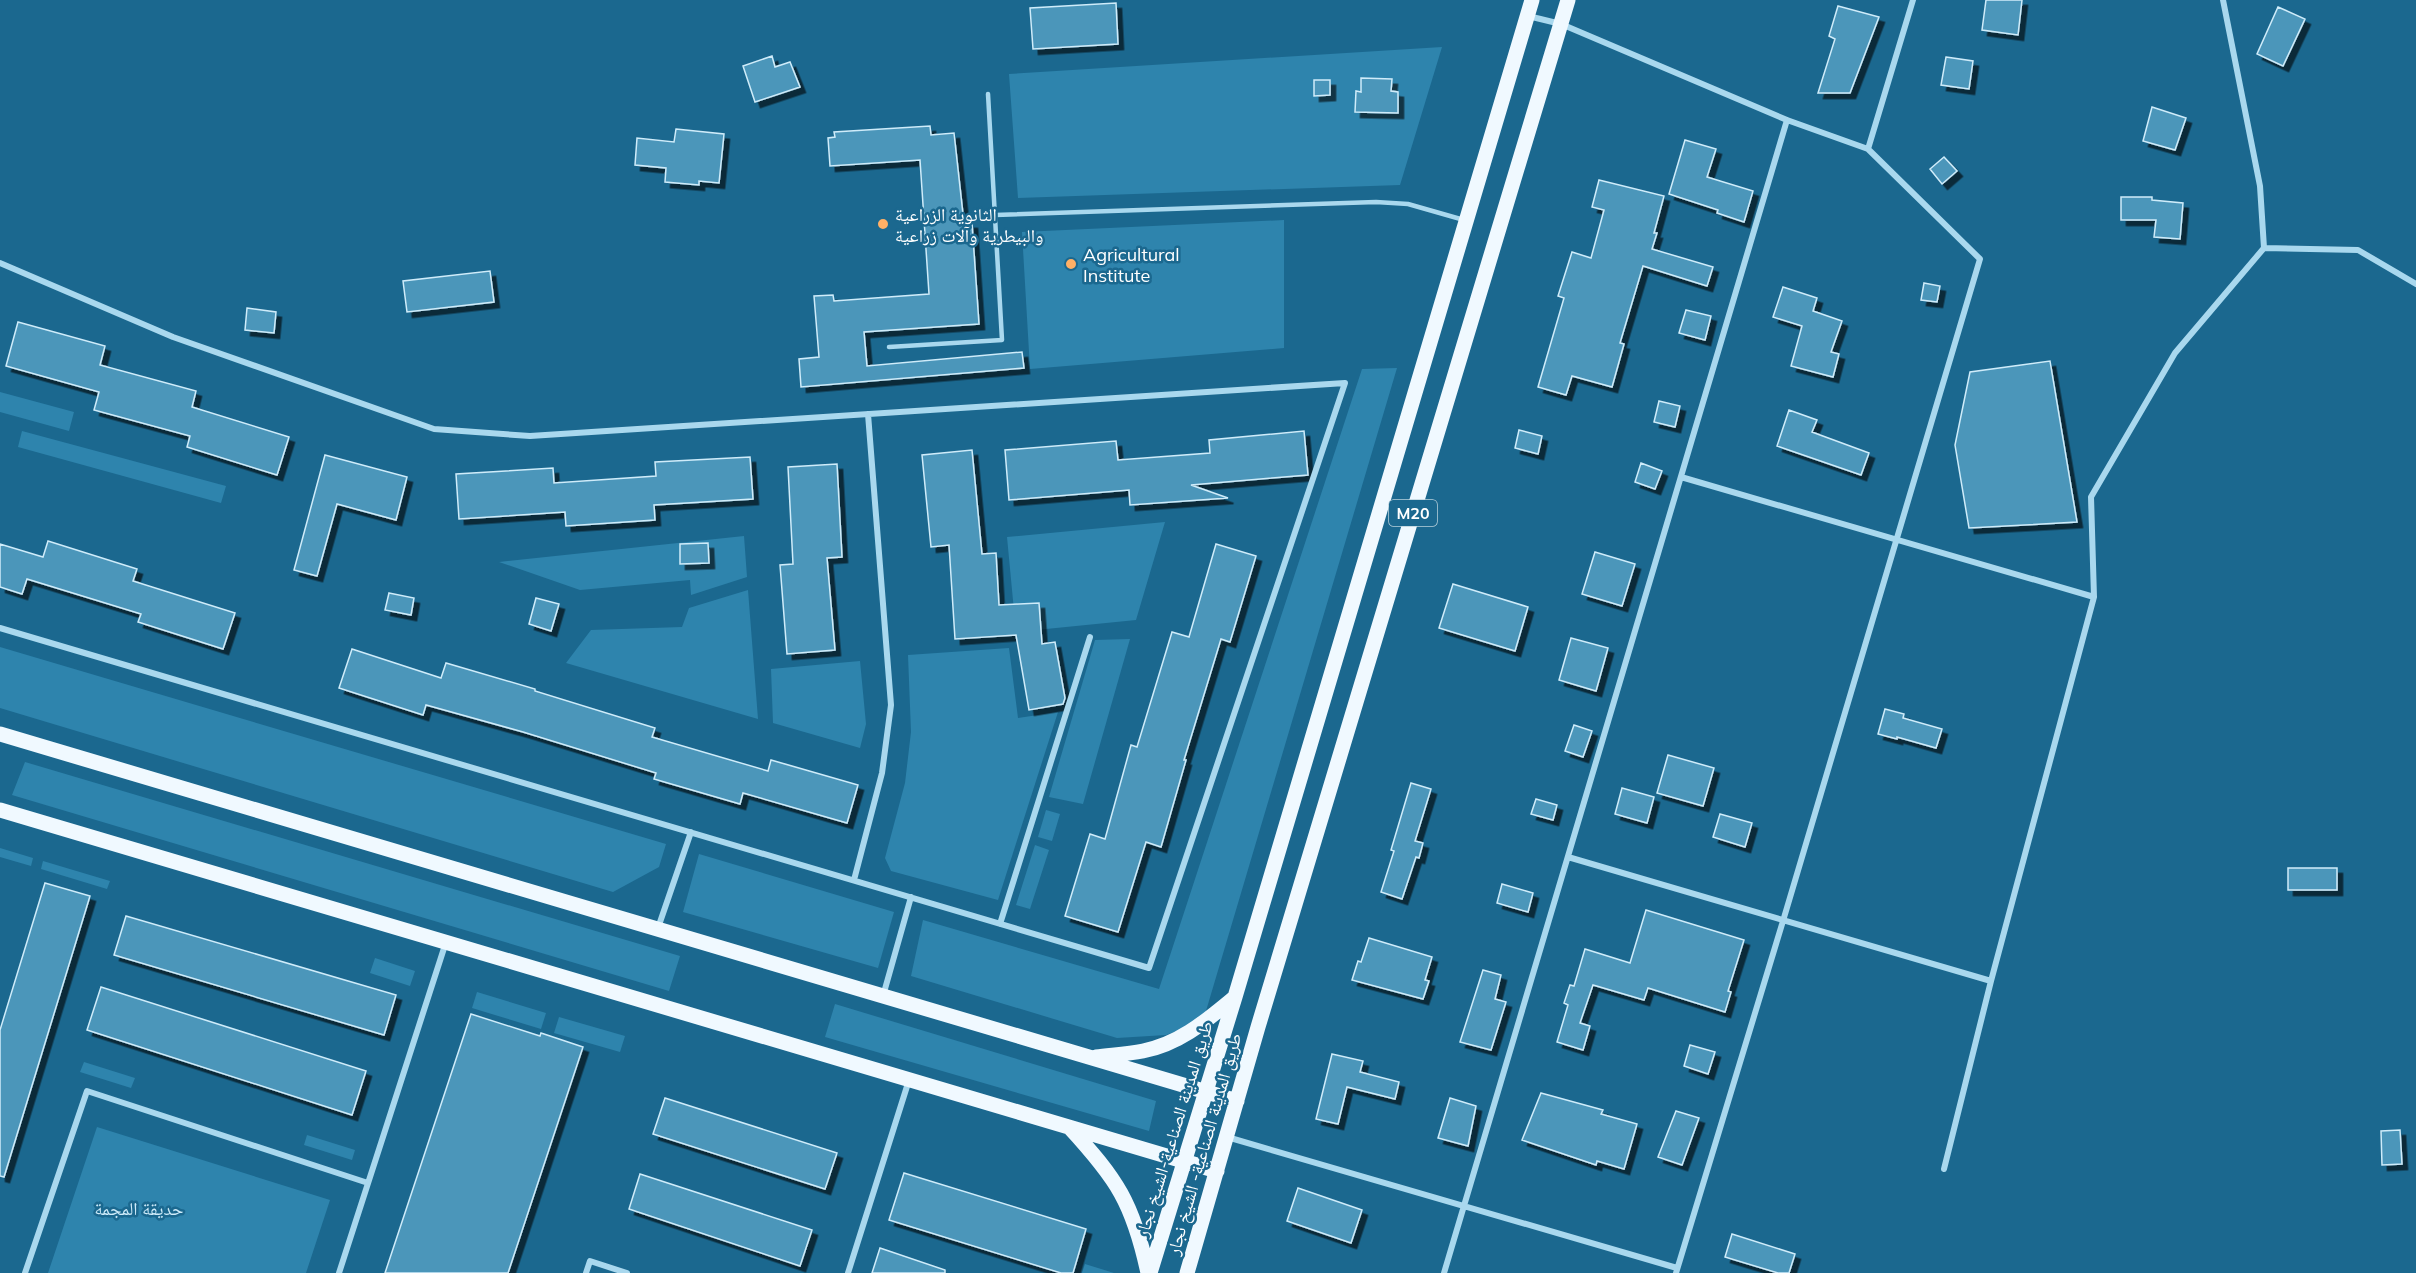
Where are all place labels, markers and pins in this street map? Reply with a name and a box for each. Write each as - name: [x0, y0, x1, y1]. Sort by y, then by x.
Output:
- place label: الثانوية الزراعية والبيطرية وآلات زراعية: [895, 203, 1043, 247]
- marker: الثانوية الزراعية والبيطرية وآلات زراعية: [876, 217, 890, 231]
- place label: Agricultural Institute: [1083, 243, 1180, 287]
- marker: Agricultural Institute: [1064, 257, 1078, 271]

